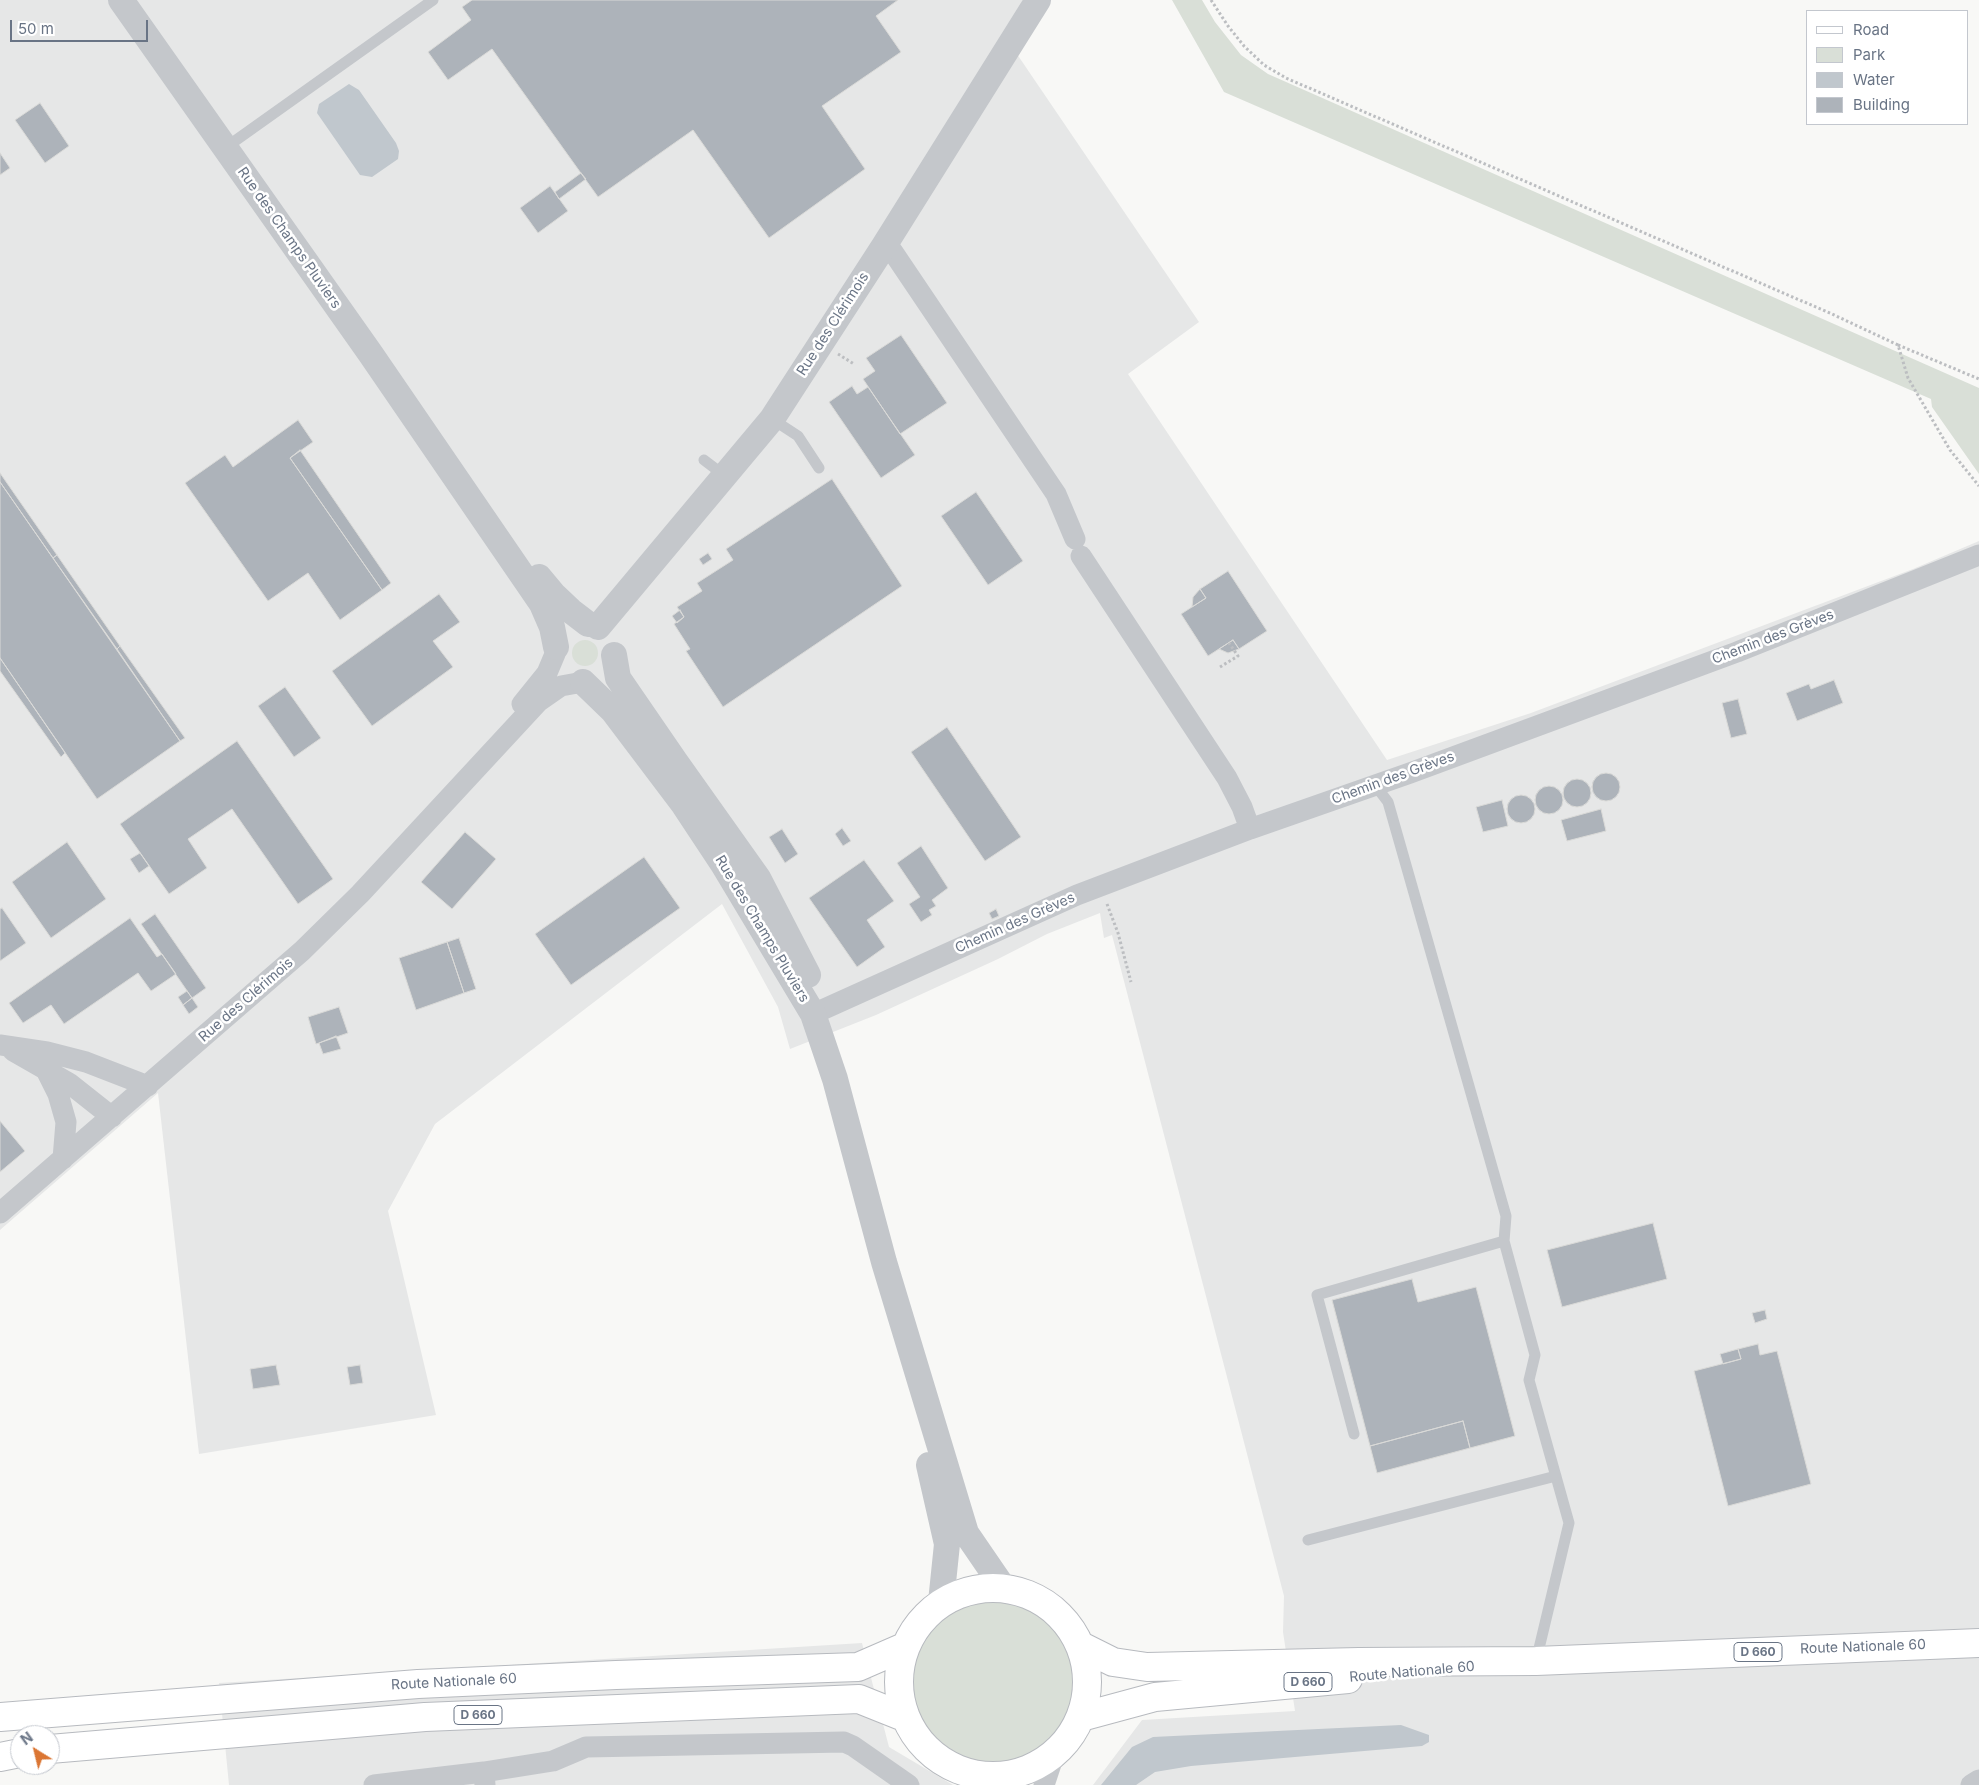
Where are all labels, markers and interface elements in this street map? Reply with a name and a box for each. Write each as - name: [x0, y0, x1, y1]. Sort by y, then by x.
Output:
- scale bar: [12, 10, 150, 42]
- legend: [1806, 10, 1969, 125]
- text: 50 m: [18, 19, 54, 38]
- text: Road: [1853, 20, 1889, 39]
- text: Park: [1853, 45, 1885, 64]
- text: Water: [1853, 70, 1895, 89]
- text: Building: [1853, 95, 1910, 114]
- street label: Rue des Champs Pluviers: [234, 164, 344, 312]
- street label: Rue des Clérimois: [793, 269, 873, 379]
- street label: Chemin des Grèves: [1710, 606, 1836, 668]
- street label: Chemin des Grèves: [1329, 748, 1457, 808]
- street label: Rue des Champs Pluviers: [711, 852, 813, 1006]
- street label: Chemin des Grèves: [953, 889, 1077, 957]
- street label: Rue des Clérimois: [195, 954, 297, 1046]
- street label: Route Nationale 60: [1800, 1636, 1926, 1658]
- road number: D 660: [1734, 1642, 1782, 1661]
- street label: Route Nationale 60: [1349, 1658, 1475, 1686]
- street label: Route Nationale 60: [391, 1670, 517, 1694]
- road number: D 660: [1284, 1672, 1332, 1691]
- road number: D 660: [454, 1706, 502, 1724]
- north arrow: [10, 1725, 60, 1775]
- text: N: [17, 1728, 36, 1748]

